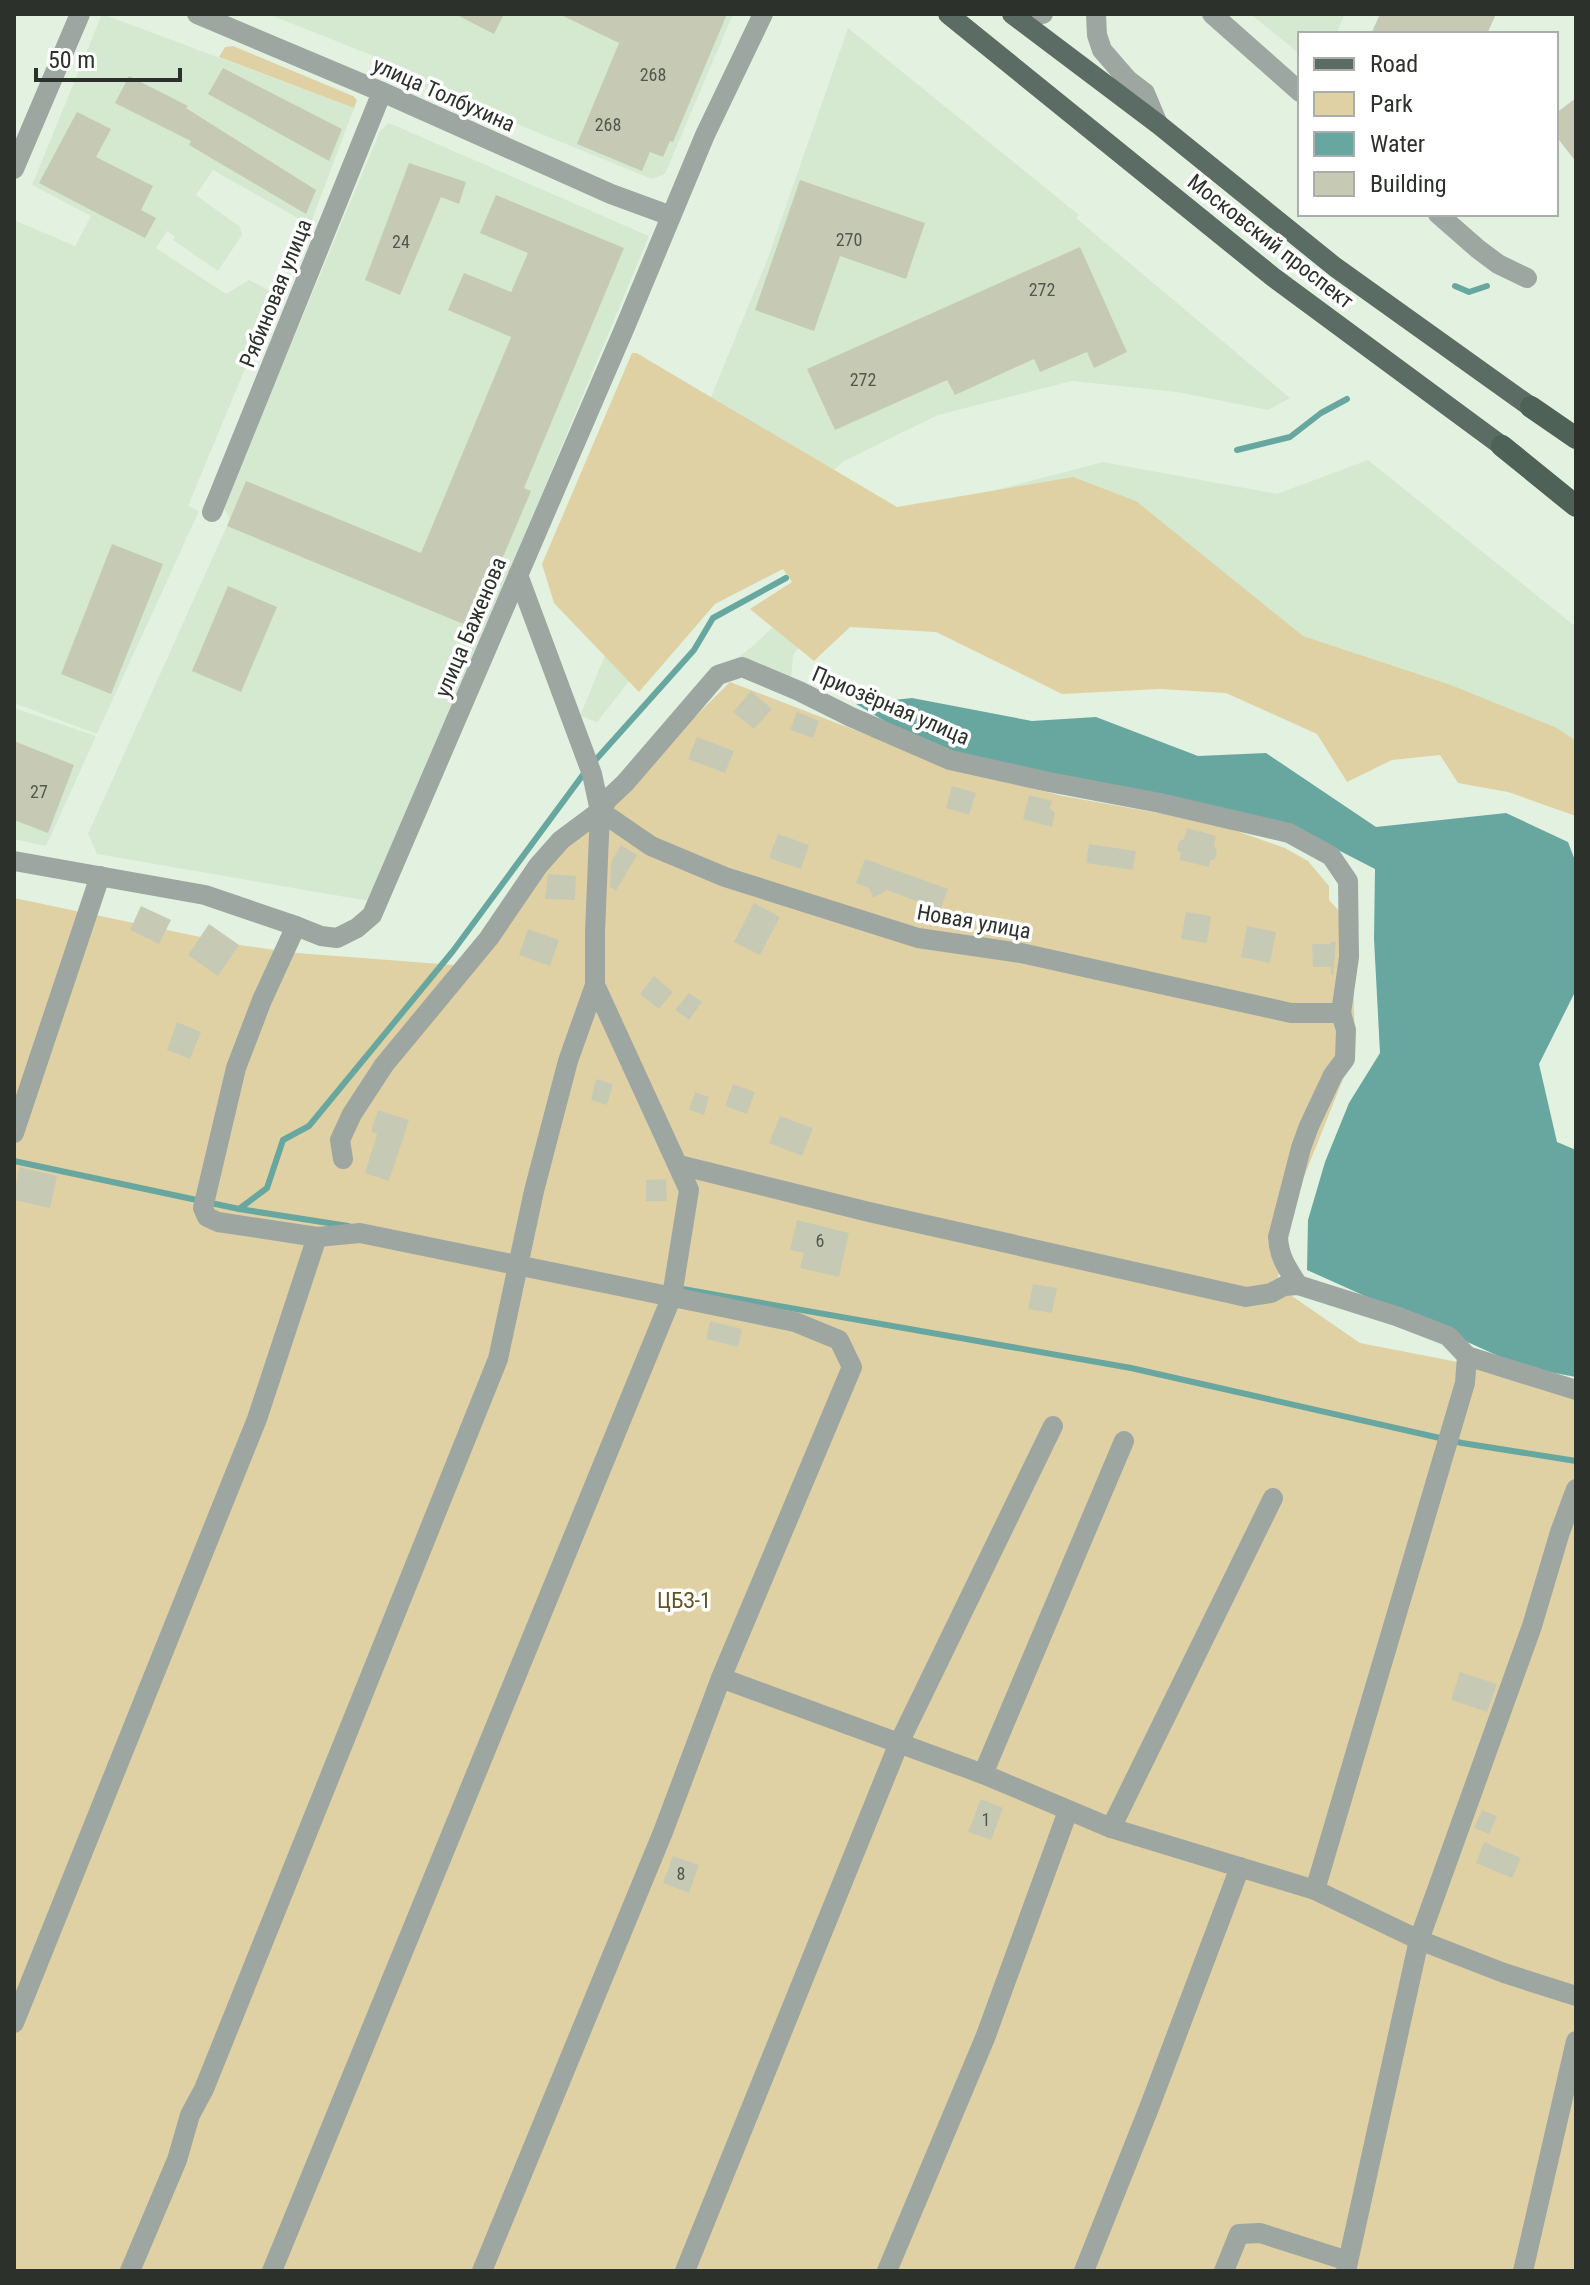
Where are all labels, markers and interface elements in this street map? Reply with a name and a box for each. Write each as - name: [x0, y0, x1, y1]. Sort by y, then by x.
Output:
- scale bar: [36, 32, 180, 82]
- legend: [1298, 32, 1558, 216]
- text: 50 m: [48, 46, 95, 74]
- text: Road: [1370, 50, 1418, 78]
- street label: улица Толбухина: [369, 52, 519, 137]
- house number: 268: [640, 64, 666, 85]
- text: Park: [1370, 90, 1413, 118]
- house number: 268: [595, 114, 621, 135]
- text: Water: [1370, 130, 1425, 158]
- street label: Московский проспект: [1183, 169, 1358, 314]
- text: Building: [1370, 170, 1447, 198]
- street label: Рябиновая улица: [234, 216, 317, 371]
- house number: 270: [836, 229, 862, 250]
- house number: 24: [392, 231, 410, 252]
- house number: 272: [1029, 279, 1055, 300]
- house number: 272: [850, 369, 876, 390]
- street label: улица Баженова: [430, 554, 511, 701]
- street label: Приозёрная улица: [808, 661, 973, 750]
- house number: 27: [30, 781, 48, 802]
- street label: Новая улица: [915, 899, 1033, 944]
- house number: 6: [816, 1230, 824, 1251]
- park label: ЦБЗ-1: [657, 1588, 711, 1613]
- house number: 1: [982, 1809, 990, 1830]
- house number: 8: [677, 1863, 685, 1884]

